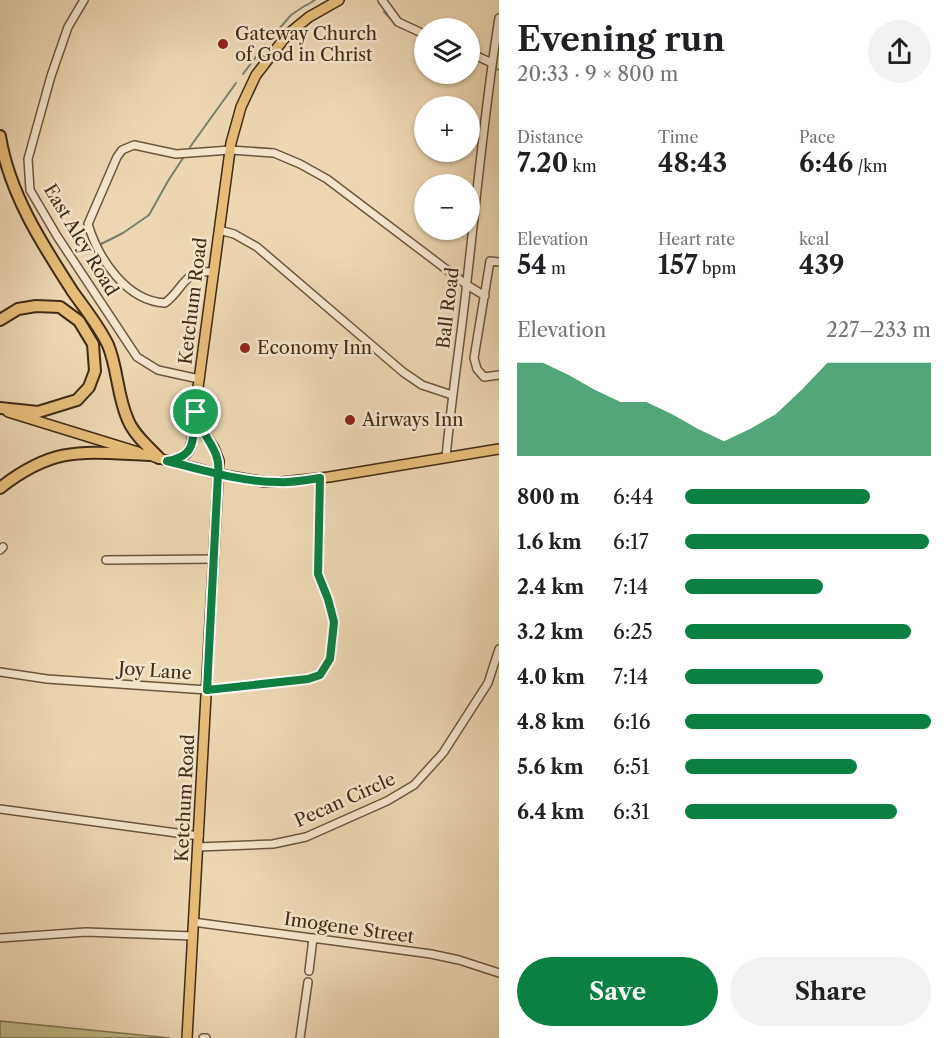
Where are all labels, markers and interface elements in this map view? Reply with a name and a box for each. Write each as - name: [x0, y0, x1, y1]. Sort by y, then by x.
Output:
- map controls: [414, 18, 480, 240]
- button: layers: [414, 18, 480, 84]
- text: Evening run: [517, 19, 725, 60]
- button: share: [868, 20, 931, 83]
- place label: Gateway Church of God in Christ: [235, 23, 377, 66]
- marker: Gateway Church of God in Christ: [216, 37, 230, 51]
- text: 20:33 · 9 × 800 m: [517, 62, 678, 86]
- button: +: [414, 96, 480, 162]
- text: Distance: [517, 127, 583, 147]
- text: Time: [658, 127, 698, 147]
- text: Pace: [799, 127, 835, 147]
- text: 7.20: [517, 147, 568, 179]
- text: 48:43: [658, 147, 727, 179]
- text: 6:46: [799, 147, 853, 179]
- text: km: [568, 156, 597, 176]
- text: /km: [853, 156, 887, 176]
- button: −: [414, 174, 480, 240]
- street label: East Alcy Road: [39, 180, 123, 300]
- text: Elevation: [517, 229, 588, 249]
- text: Heart rate: [658, 229, 735, 249]
- text: kcal: [799, 229, 829, 249]
- street label: Ketchum Road: [174, 236, 212, 366]
- text: 54: [517, 249, 547, 281]
- text: 157: [658, 249, 698, 281]
- text: 439: [799, 249, 845, 281]
- text: m: [547, 258, 566, 278]
- text: bpm: [698, 258, 736, 278]
- street label: Ball Road: [432, 266, 464, 350]
- text: Elevation: [517, 318, 606, 342]
- text: 227–233 m: [826, 318, 931, 342]
- place label: Economy Inn: [257, 337, 372, 359]
- marker: Economy Inn: [238, 341, 252, 355]
- pin: [170, 386, 221, 437]
- icon: arrive: [179, 395, 212, 428]
- place label: Airways Inn: [361, 409, 463, 431]
- marker: Airways Inn: [343, 413, 357, 427]
- text: 800 m: [517, 485, 580, 509]
- text: 6:44: [613, 485, 653, 509]
- text: 1.6 km: [517, 530, 582, 554]
- text: 6:17: [613, 530, 649, 554]
- text: 2.4 km: [517, 575, 584, 599]
- text: 7:14: [613, 575, 648, 599]
- text: 3.2 km: [517, 620, 584, 644]
- text: 6:25: [613, 620, 653, 644]
- street label: Joy Lane: [115, 657, 192, 685]
- text: 4.0 km: [517, 665, 585, 689]
- text: 7:14: [613, 665, 648, 689]
- text: 4.8 km: [517, 710, 585, 734]
- text: 6:16: [613, 710, 650, 734]
- street label: Ketchum Road: [171, 734, 199, 862]
- text: 5.6 km: [517, 755, 584, 779]
- text: 6:51: [613, 755, 650, 779]
- street label: Pecan Circle: [291, 768, 399, 832]
- text: 6.4 km: [517, 800, 584, 824]
- text: 6:31: [613, 800, 650, 824]
- street label: Imogene Street: [282, 908, 416, 948]
- button: Save: [517, 957, 718, 1026]
- button: Share: [730, 957, 931, 1026]

